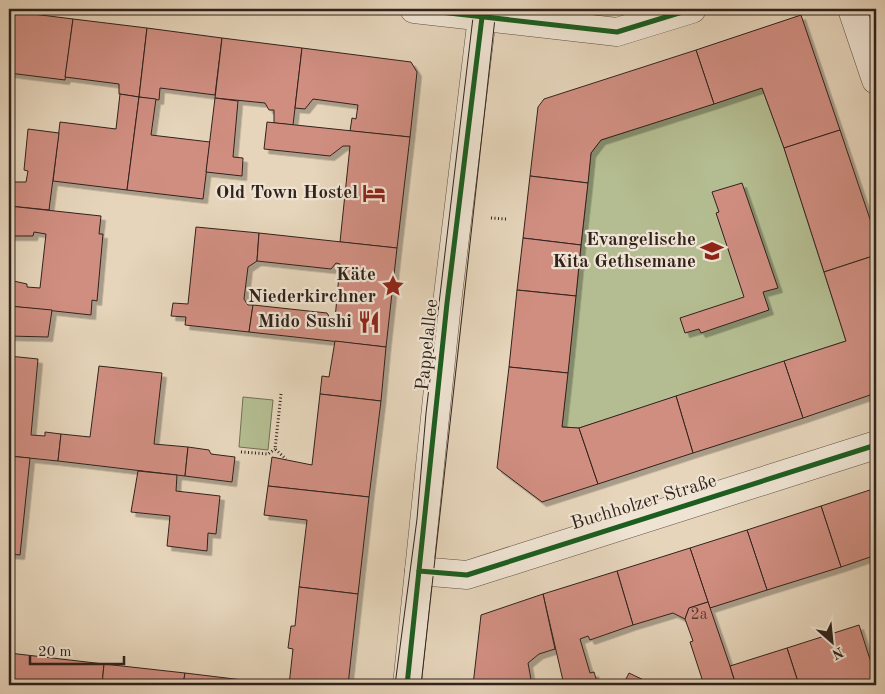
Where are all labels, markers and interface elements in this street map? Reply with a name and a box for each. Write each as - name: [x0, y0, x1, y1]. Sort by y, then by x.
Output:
- hotel icon: Old Town Hostel: [361, 180, 387, 206]
- place label: Old Town Hostel: [216, 184, 358, 203]
- place label: Evangelische Kita Gethsemane: [552, 231, 696, 272]
- school or university icon: Evangelische Kita Gethsemane: [699, 238, 725, 264]
- place label: Käte Niederkirchner: [248, 266, 376, 307]
- place icon: Käte Niederkirchner: [380, 273, 406, 299]
- street label: Pappelallee: [414, 298, 442, 392]
- restaurant icon: Mido Sushi: [356, 309, 382, 335]
- place label: Mido Sushi: [258, 313, 352, 332]
- street label: Buchholzer Straße: [569, 472, 719, 534]
- house number: 2a: [690, 607, 708, 623]
- north arrow: [808, 616, 858, 666]
- scale bar: [30, 634, 124, 666]
- text: N: [829, 644, 845, 661]
- text: 20 m: [38, 645, 72, 660]

